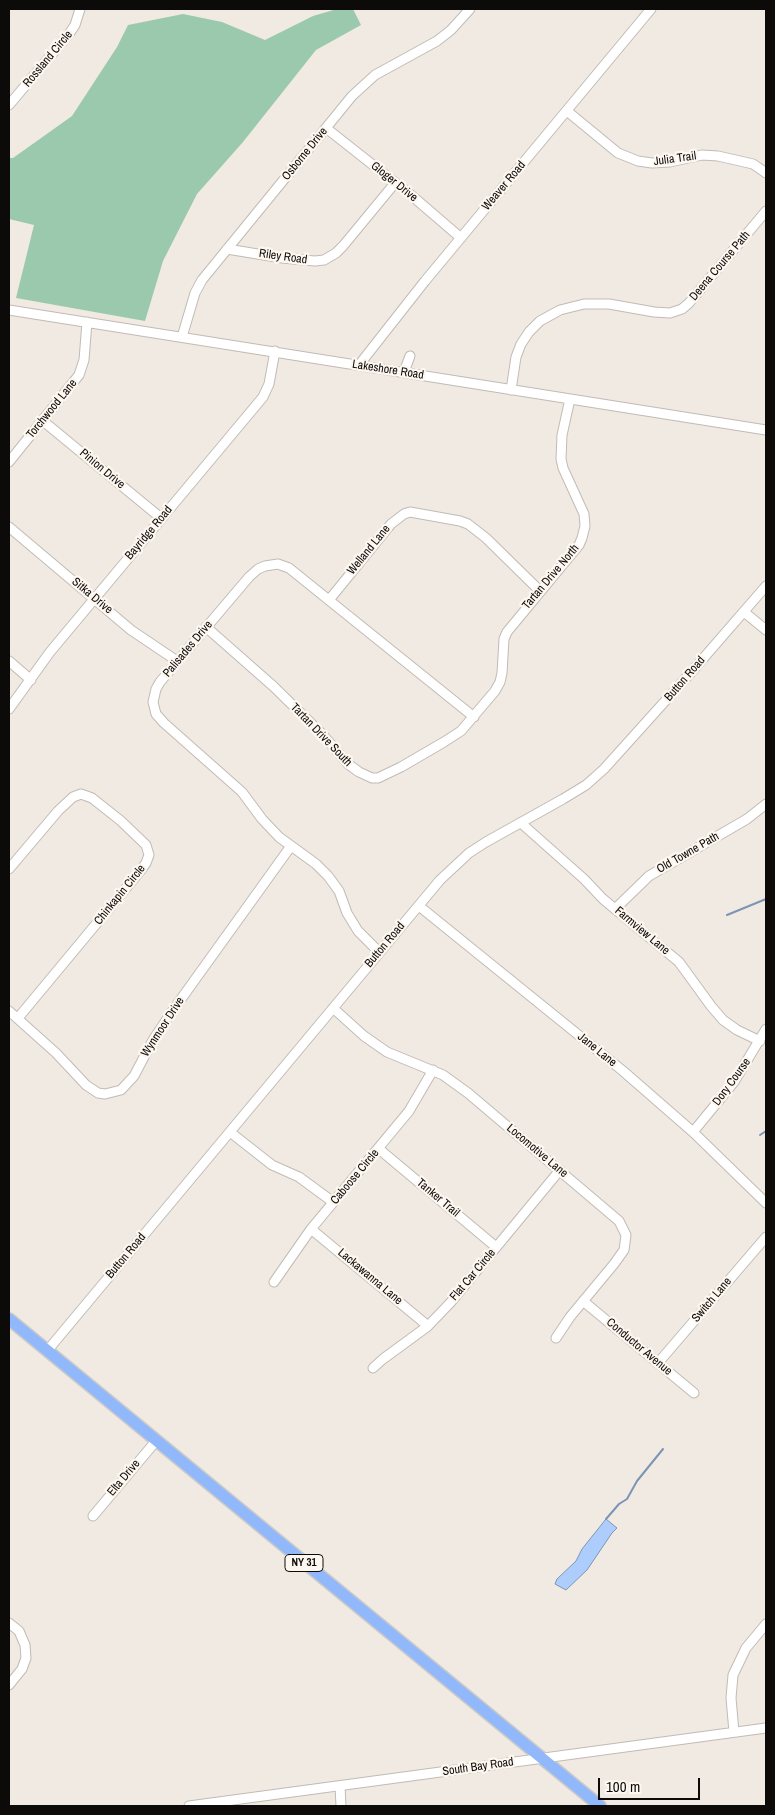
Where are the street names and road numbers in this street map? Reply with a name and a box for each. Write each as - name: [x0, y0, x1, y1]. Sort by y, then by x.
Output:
- street label: Rossland Circle: [20, 28, 76, 90]
- street label: Osborne Drive: [279, 125, 331, 183]
- street label: Julia Trail: [653, 149, 697, 169]
- street label: Weaver Road: [479, 158, 529, 214]
- street label: Gloger Drive: [368, 159, 420, 205]
- street label: Deena Course Path: [687, 228, 753, 304]
- street label: Riley Road: [258, 246, 308, 268]
- street label: Lakeshore Road: [351, 357, 425, 383]
- street label: Torchwood Lane: [24, 376, 80, 442]
- street label: Pinion Drive: [76, 446, 128, 492]
- street label: Bayridge Road: [122, 503, 176, 563]
- street label: Welland Lane: [345, 522, 393, 578]
- street label: Tartan Drive North: [520, 542, 582, 612]
- street label: Sitka Drive: [69, 575, 115, 617]
- street label: Palisades Drive: [160, 618, 216, 680]
- street label: Button Road: [662, 654, 708, 704]
- street label: Tartan Drive South: [287, 700, 355, 770]
- street label: Old Towne Path: [654, 829, 722, 877]
- street label: Chinkapin Circle: [91, 862, 149, 928]
- street label: Farmview Lane: [612, 904, 672, 958]
- street label: Button Road: [362, 919, 408, 971]
- street label: Wynmoor Drive: [138, 994, 188, 1060]
- street label: Jane Lane: [575, 1030, 619, 1070]
- street label: Dory Course: [710, 1055, 754, 1109]
- street label: Locomotive Lane: [503, 1121, 571, 1181]
- street label: Caboose Circle: [328, 1146, 382, 1208]
- street label: Tanker Trail: [414, 1176, 462, 1220]
- street label: Button Road: [103, 1230, 149, 1282]
- street label: Lackawanna Lane: [335, 1246, 405, 1308]
- street label: Flat Car Circle: [447, 1246, 499, 1304]
- street label: Switch Lane: [689, 1275, 735, 1325]
- street label: Conductor Avenue: [603, 1315, 675, 1379]
- street label: Elta Drive: [105, 1457, 143, 1499]
- road number: NY 31: [285, 1555, 323, 1572]
- street label: South Bay Road: [442, 1755, 514, 1779]

